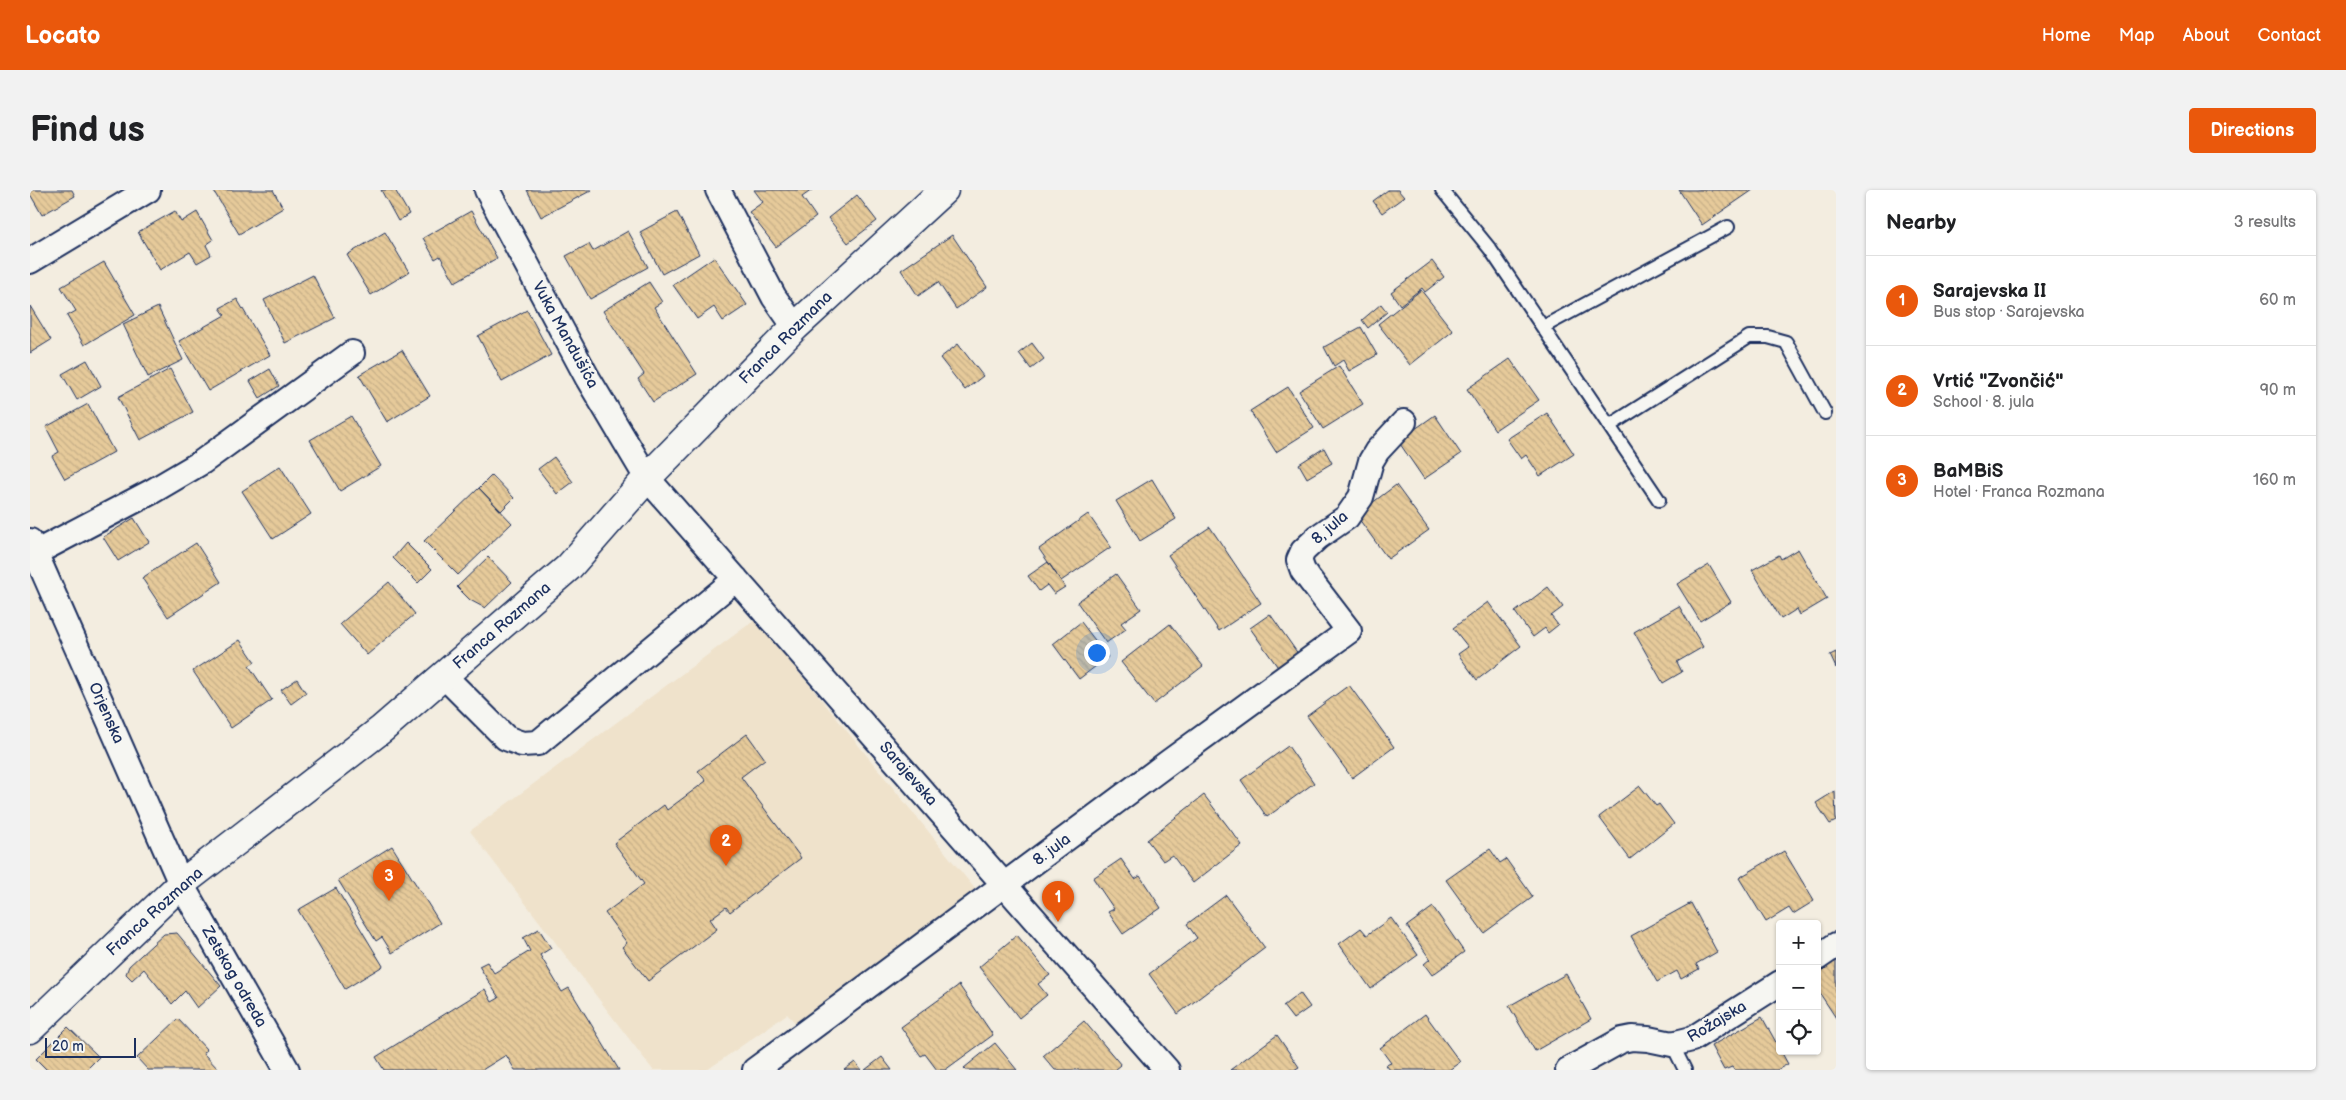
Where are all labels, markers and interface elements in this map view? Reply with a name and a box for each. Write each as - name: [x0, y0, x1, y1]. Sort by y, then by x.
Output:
- text: Locato: [25, 21, 100, 50]
- text: Home: [2042, 25, 2091, 46]
- text: Map: [2119, 25, 2155, 46]
- text: About: [2183, 25, 2230, 46]
- text: Contact: [2258, 25, 2321, 46]
- button: Directions: [2189, 108, 2316, 153]
- text: Find us: [30, 109, 145, 152]
- text: Nearby: [1886, 210, 1956, 235]
- text: 3 results: [2234, 213, 2296, 232]
- street label: Vuka Mandušića: [528, 278, 602, 392]
- text: Sarajevska II: [1933, 280, 2046, 303]
- street label: Franca Rozmana: [736, 288, 836, 388]
- text: 1: [1899, 291, 1905, 310]
- text: 60 m: [2259, 291, 2296, 310]
- text: Bus stop · Sarajevska: [1933, 303, 2085, 322]
- text: Vrtić "Zvončić": [1933, 370, 2064, 393]
- text: 2: [1897, 381, 1907, 400]
- text: 90 m: [2260, 381, 2296, 400]
- text: School · 8. jula: [1933, 393, 2034, 412]
- text: BaMBiS: [1933, 460, 2003, 483]
- text: 3: [1897, 471, 1907, 490]
- text: 160 m: [2253, 471, 2296, 490]
- text: Hotel · Franca Rozmana: [1933, 483, 2105, 502]
- street label: 8, jula: [1308, 507, 1352, 549]
- street label: Franca Rozmana: [449, 578, 555, 674]
- your location: [1084, 640, 1110, 666]
- street label: Orjenska: [84, 680, 128, 746]
- street label: Sarajevska: [875, 738, 941, 810]
- pin: 2: [710, 825, 742, 866]
- street label: 8. jula: [1029, 830, 1075, 870]
- pin: 3: [373, 860, 405, 901]
- street label: Franca Rozmana: [103, 864, 207, 960]
- pin: 1: [1042, 881, 1074, 922]
- map controls: [1776, 920, 1821, 1055]
- button: +: [1776, 920, 1821, 965]
- street label: Zetskog odreda: [197, 922, 271, 1031]
- button: −: [1776, 965, 1821, 1010]
- street label: Rožajska: [1684, 997, 1750, 1047]
- button: locate: [1776, 1010, 1821, 1055]
- scale bar: [45, 1035, 136, 1058]
- text: 20 m: [52, 1038, 84, 1055]

